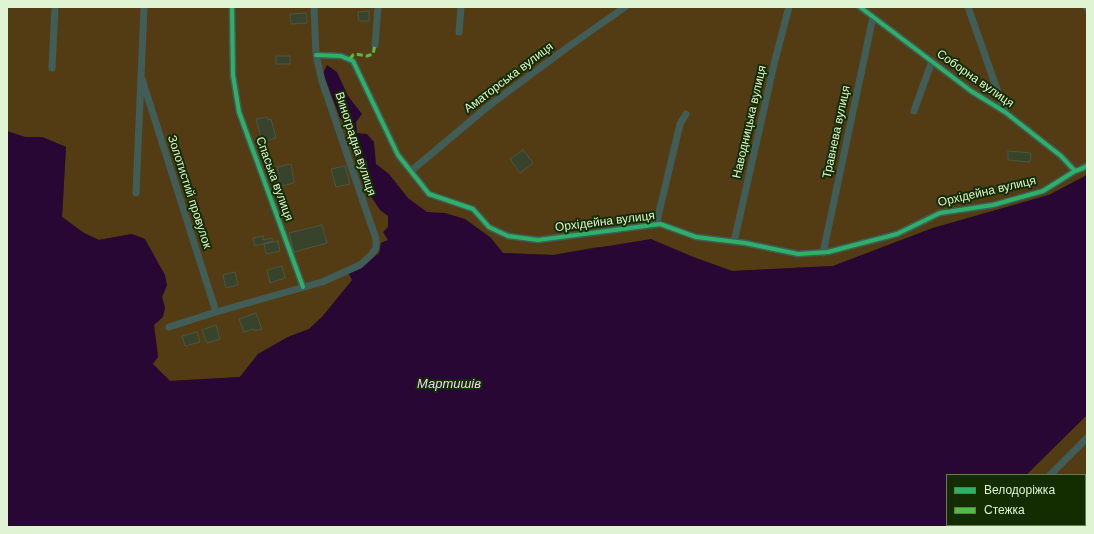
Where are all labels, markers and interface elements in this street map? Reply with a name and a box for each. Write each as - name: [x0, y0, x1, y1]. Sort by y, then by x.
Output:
- street label: Аматорська вулиця: [462, 40, 556, 116]
- street label: Соборна вулиця: [934, 47, 1016, 111]
- street label: Наводницька вулиця: [730, 64, 770, 180]
- street label: Травнева вулиця: [820, 84, 854, 180]
- street label: Виноградна вулиця: [331, 90, 379, 198]
- street label: Золотистий провулок: [164, 134, 214, 250]
- street label: Спаська вулиця: [252, 135, 296, 223]
- street label: Орхідейна вулиця: [936, 174, 1038, 210]
- street label: Орхідейна вулиця: [554, 209, 656, 235]
- water label: Мартишів: [417, 377, 481, 393]
- legend: [946, 474, 1086, 526]
- text: Велодоріжка: [984, 482, 1055, 498]
- text: Стежка: [984, 502, 1025, 518]

